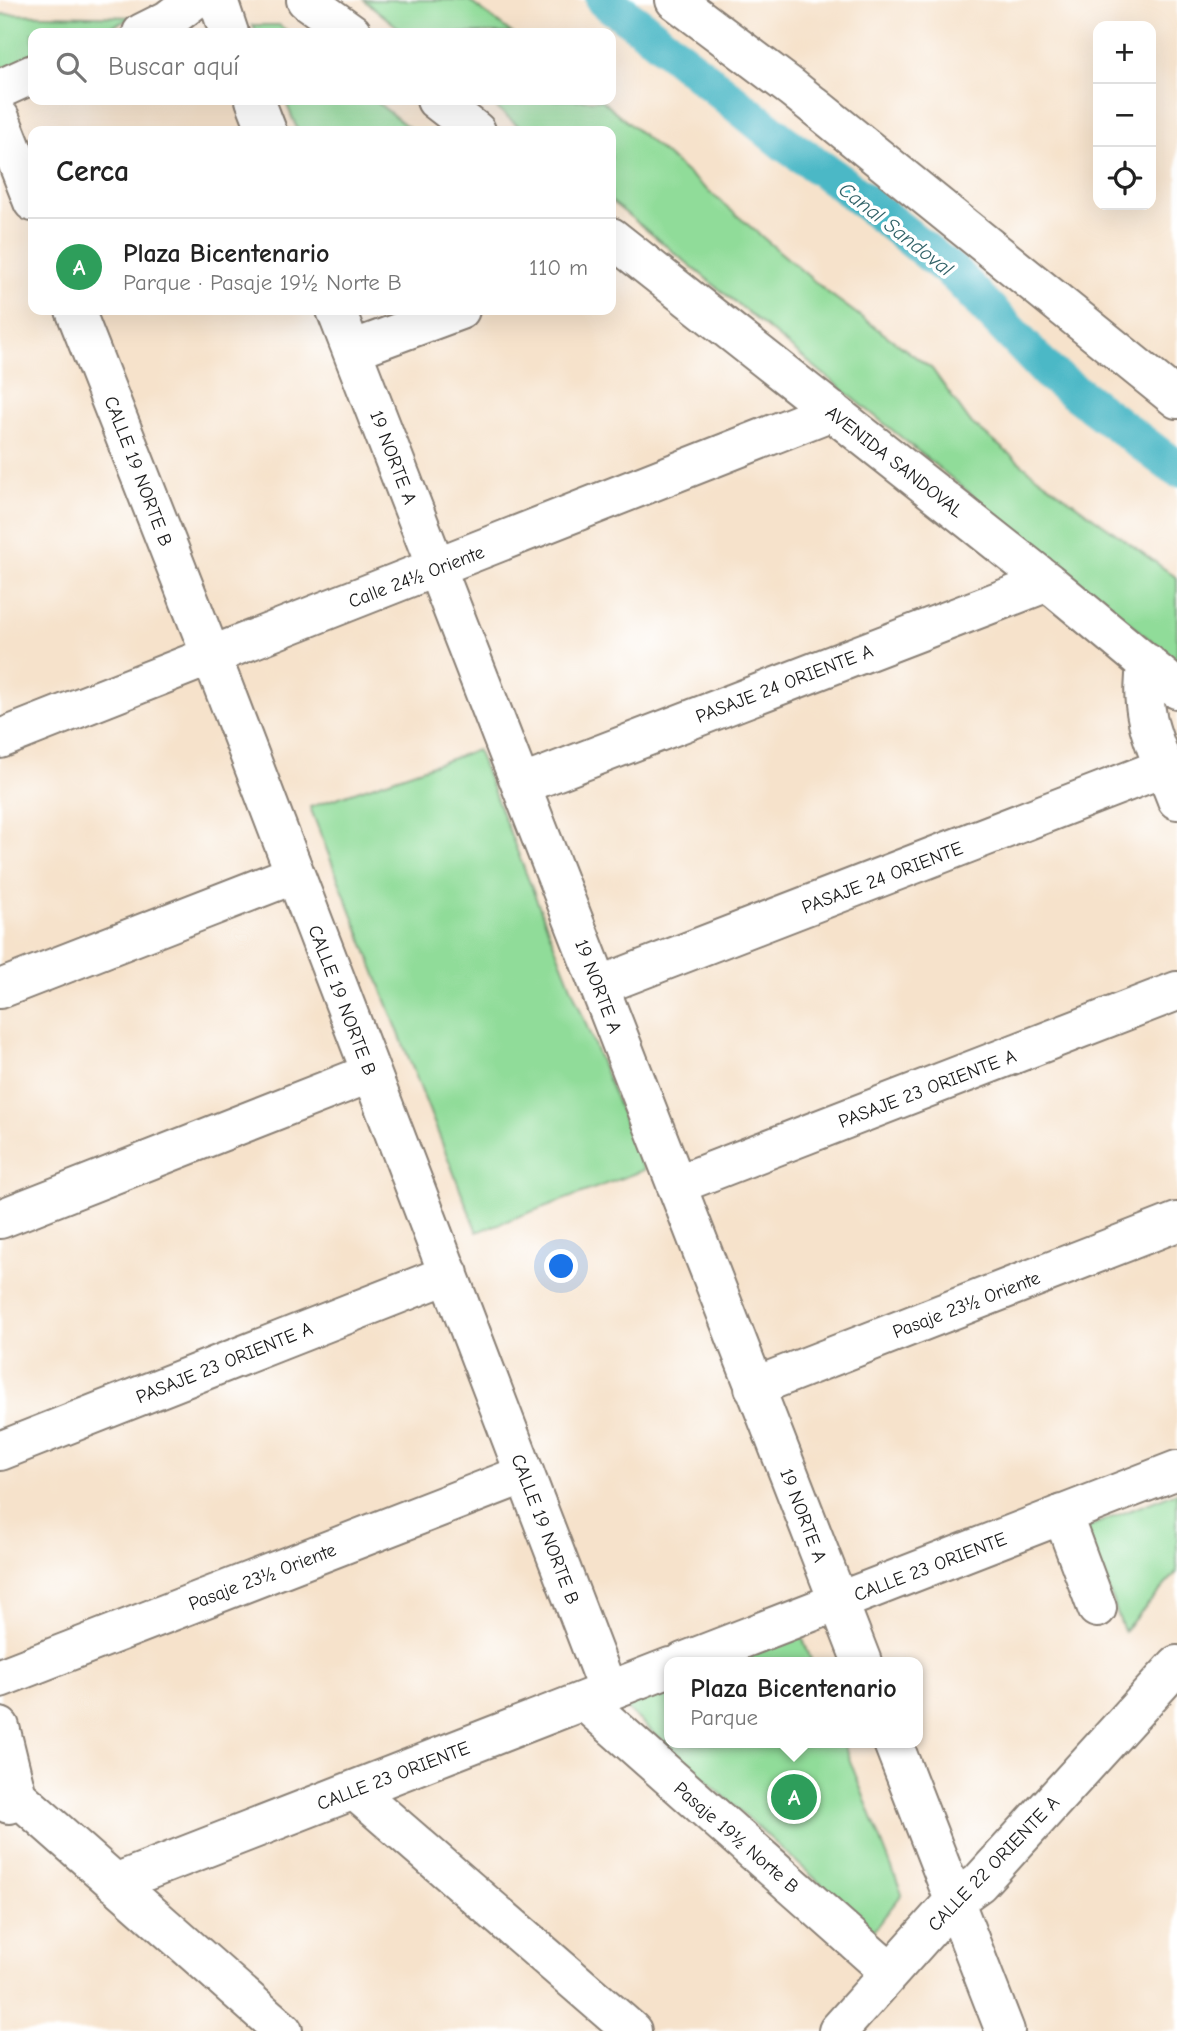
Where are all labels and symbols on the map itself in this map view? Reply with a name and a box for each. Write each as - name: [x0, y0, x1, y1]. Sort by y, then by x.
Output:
- water label: Canal Sandoval: [834, 177, 958, 281]
- street label: CALLE 19 NORTE B: [99, 393, 177, 550]
- street label: AVENIDA SANDOVAL: [821, 401, 968, 523]
- street label: 19 NORTE A: [365, 407, 421, 507]
- street label: Calle 24½ Oriente: [345, 541, 487, 613]
- street label: PASAJE 24 ORIENTE A: [693, 640, 876, 728]
- street label: PASAJE 24 ORIENTE: [799, 837, 966, 919]
- street label: CALLE 19 NORTE B: [303, 922, 381, 1079]
- street label: 19 NORTE A: [570, 936, 626, 1036]
- street label: PASAJE 23 ORIENTE A: [835, 1045, 1019, 1133]
- your location: [544, 1249, 578, 1283]
- street label: Pasaje 23½ Oriente: [890, 1267, 1043, 1343]
- street label: PASAJE 23 ORIENTE A: [133, 1317, 316, 1408]
- street label: CALLE 19 NORTE B: [506, 1451, 584, 1608]
- street label: 19 NORTE A: [775, 1465, 831, 1565]
- street label: CALLE 23 ORIENTE: [851, 1528, 1010, 1606]
- street label: Pasaje 23½ Oriente: [186, 1539, 339, 1615]
- street label: CALLE 23 ORIENTE: [314, 1737, 473, 1815]
- pin: A: [771, 1771, 817, 1823]
- street label: Pasaje 19½ Norte B: [669, 1778, 803, 1898]
- street label: CALLE 22 ORIENTE A: [923, 1792, 1064, 1936]

